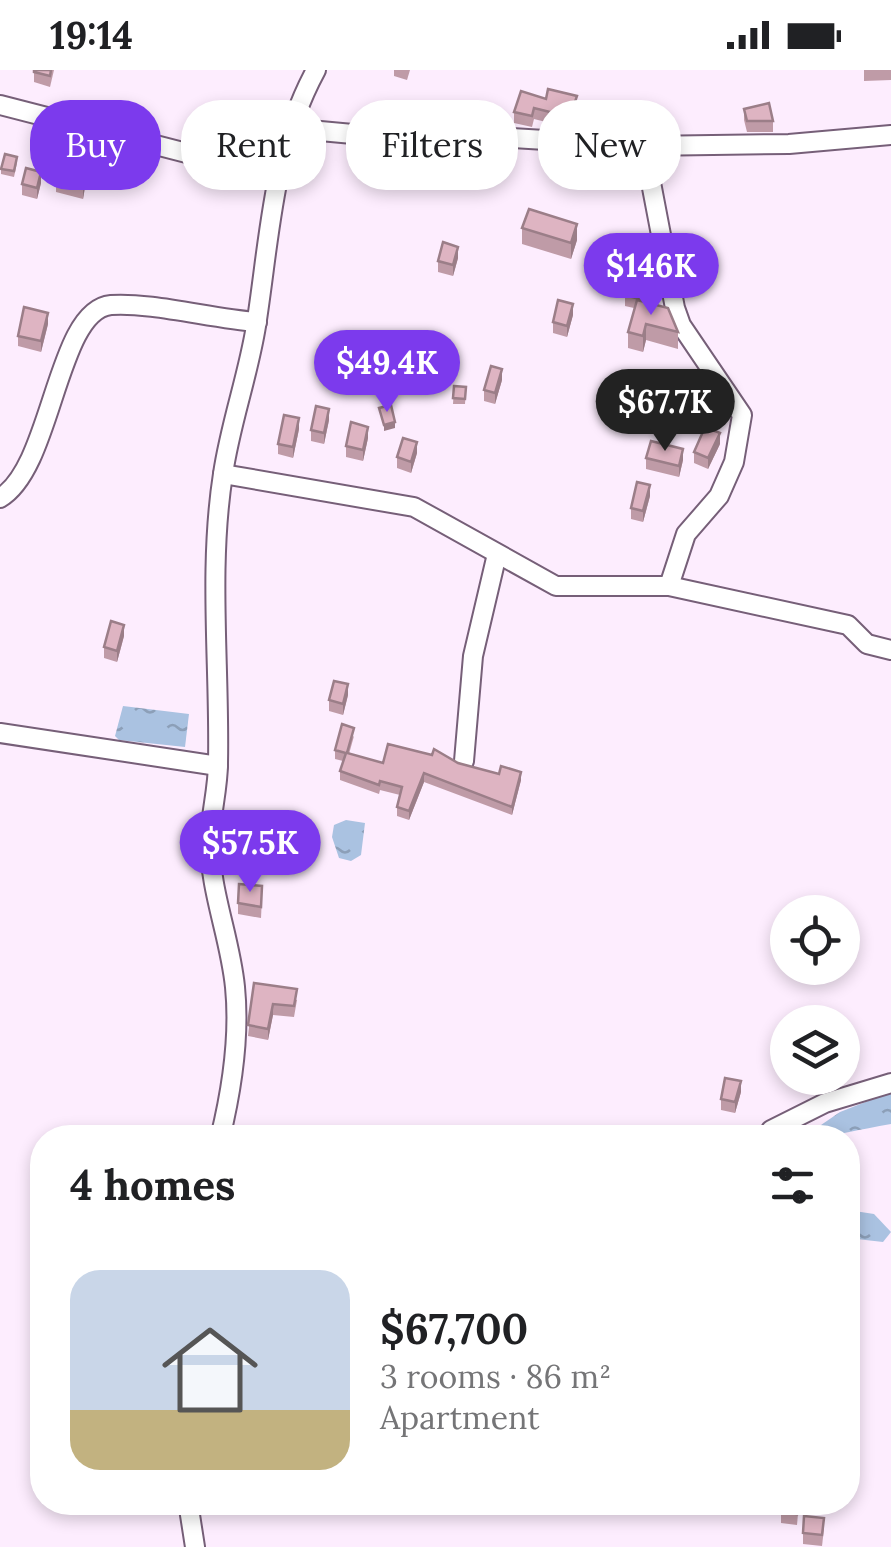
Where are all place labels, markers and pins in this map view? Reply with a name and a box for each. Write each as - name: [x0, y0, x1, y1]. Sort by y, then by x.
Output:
- pin: $146K: [581, 233, 721, 318]
- pin: $49.4K: [306, 330, 468, 415]
- pin: $67.7K: [584, 369, 746, 454]
- pin: $57.5K: [169, 810, 331, 895]

